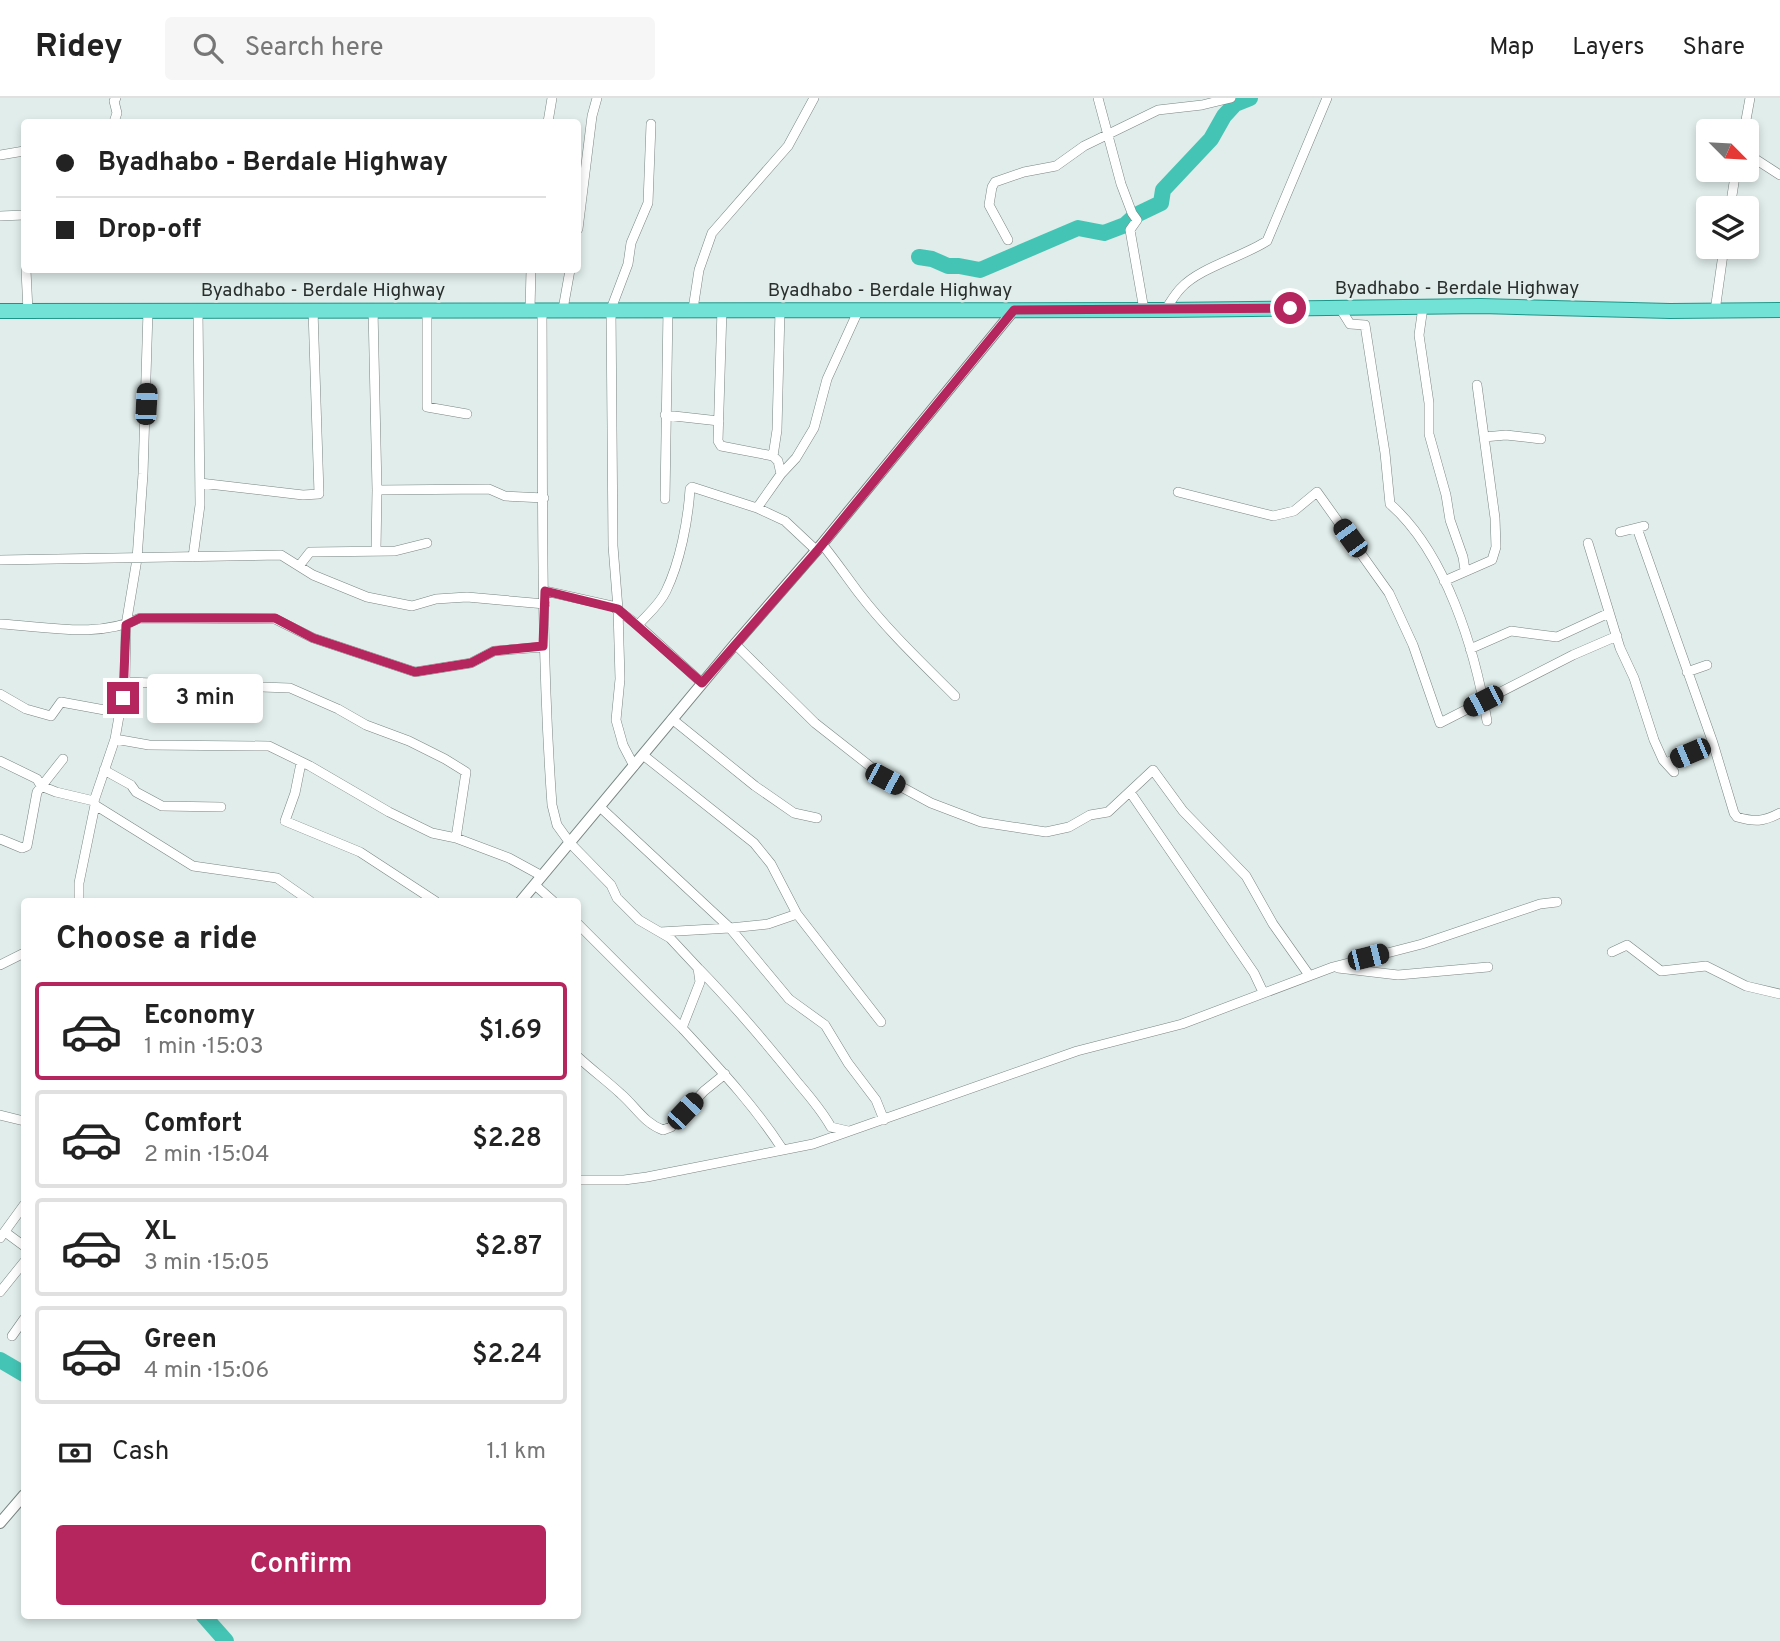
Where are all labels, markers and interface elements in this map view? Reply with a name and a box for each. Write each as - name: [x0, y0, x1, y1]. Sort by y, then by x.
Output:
- search box: [165, 17, 655, 80]
- text: Ridey: [35, 27, 123, 69]
- icon: search: [189, 29, 227, 67]
- text: Search here: [245, 32, 384, 65]
- text: Map: [1489, 33, 1534, 63]
- text: Layers: [1572, 33, 1644, 63]
- text: Share: [1682, 33, 1745, 63]
- north arrow: [1696, 119, 1759, 182]
- map controls: [1696, 119, 1759, 259]
- text: Byadhabo - Berdale Highway: [98, 147, 448, 180]
- button: layers: [1696, 196, 1759, 259]
- text: Drop-off: [98, 214, 201, 247]
- street label: Byadhabo - Berdale Highway: [1335, 277, 1579, 301]
- street label: Byadhabo - Berdale Highway: [201, 279, 445, 303]
- street label: Byadhabo - Berdale Highway: [768, 279, 1012, 303]
- route start: [1274, 292, 1306, 324]
- car: [135, 382, 158, 426]
- car: [1330, 515, 1371, 561]
- callout: 3 min: [148, 674, 263, 722]
- route end: [107, 682, 139, 714]
- car: [1460, 682, 1507, 720]
- text: 3 min: [175, 684, 235, 713]
- car: [1667, 735, 1714, 771]
- car: [862, 760, 909, 798]
- text: Choose a ride: [56, 920, 257, 960]
- car: [1346, 942, 1391, 972]
- icon: car: [60, 1000, 123, 1063]
- text: Economy: [144, 1000, 255, 1033]
- text: $1.69: [479, 1015, 542, 1048]
- text: 1 min · 15:03: [144, 1033, 264, 1062]
- car: [663, 1088, 708, 1134]
- icon: car: [60, 1108, 123, 1171]
- text: Comfort: [144, 1108, 242, 1141]
- text: $2.28: [472, 1123, 542, 1156]
- text: 2 min · 15:04: [144, 1141, 270, 1170]
- icon: car: [60, 1216, 123, 1279]
- text: XL: [144, 1216, 176, 1249]
- text: $2.87: [475, 1231, 542, 1264]
- text: 3 min · 15:05: [144, 1249, 269, 1278]
- icon: car: [60, 1324, 123, 1387]
- text: Green: [144, 1324, 217, 1357]
- text: $2.24: [472, 1339, 542, 1372]
- text: 4 min · 15:06: [144, 1357, 269, 1386]
- icon: cash: [56, 1434, 94, 1472]
- text: Cash: [112, 1436, 169, 1469]
- text: 1.1 km: [487, 1438, 546, 1467]
- button: Confirm: [56, 1525, 546, 1605]

